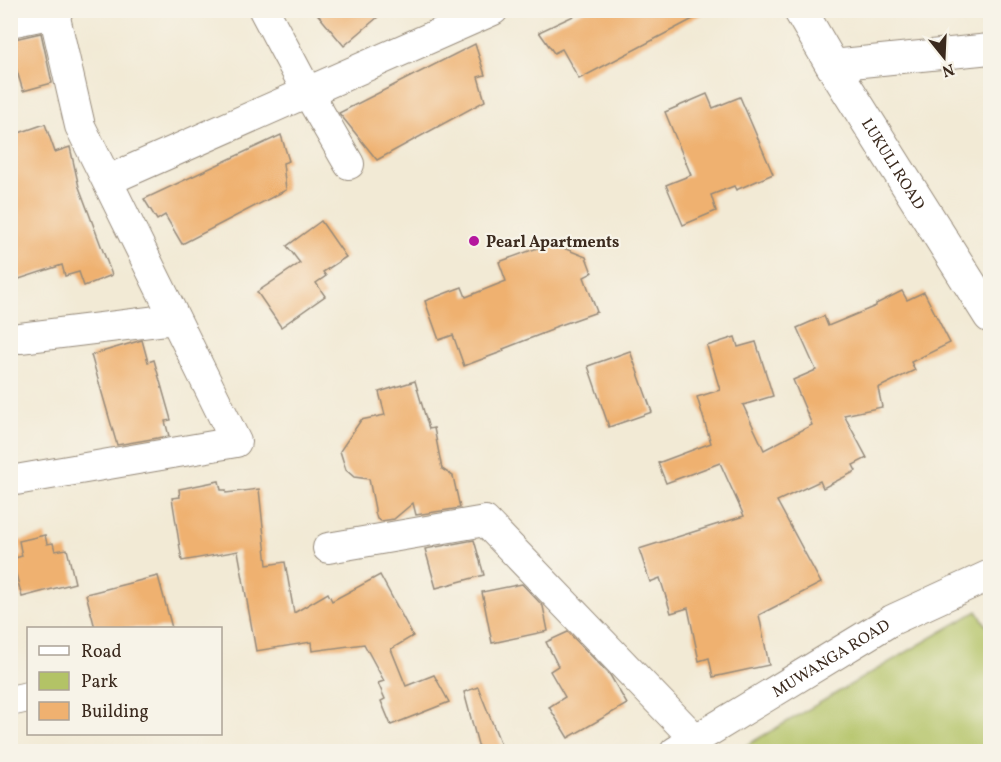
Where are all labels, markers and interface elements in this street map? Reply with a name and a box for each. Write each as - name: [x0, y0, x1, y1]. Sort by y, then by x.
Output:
- north arrow: [914, 27, 974, 87]
- text: N: [939, 57, 957, 82]
- street label: LUKULI ROAD: [855, 115, 930, 215]
- place label: Pearl Apartments: [486, 232, 619, 254]
- marker: Pearl Apartments: [467, 234, 481, 248]
- street label: MUWANGA ROAD: [768, 615, 895, 703]
- legend: [27, 627, 222, 735]
- text: Road: [81, 640, 122, 665]
- text: Park: [81, 670, 118, 695]
- text: Building: [81, 700, 149, 725]

